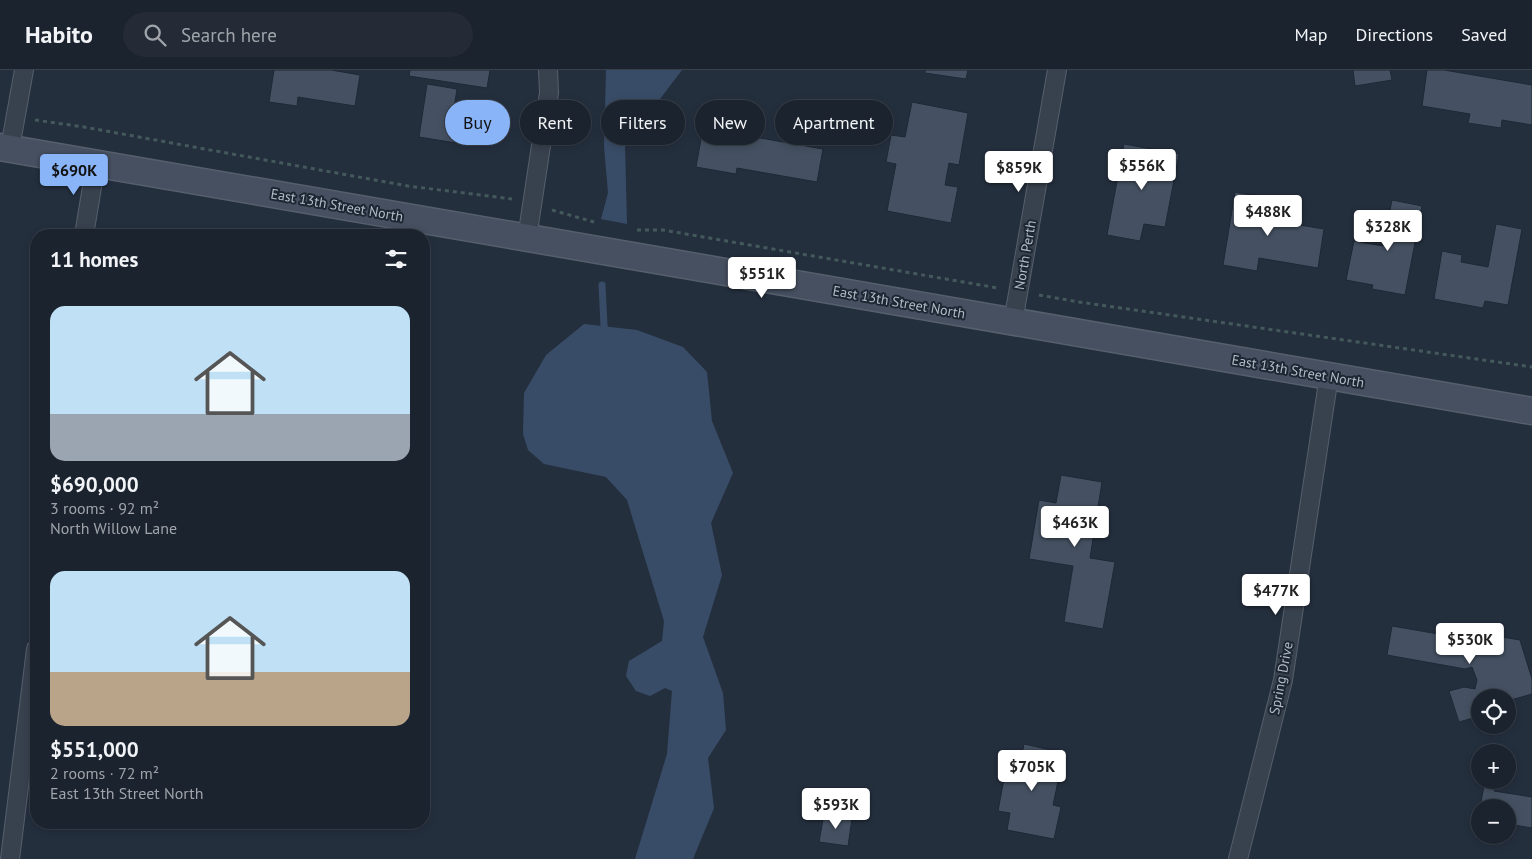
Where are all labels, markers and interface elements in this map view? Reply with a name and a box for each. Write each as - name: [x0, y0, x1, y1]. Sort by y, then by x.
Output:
- search box: [123, 12, 473, 57]
- text: Habito: [25, 19, 93, 50]
- icon: search: [141, 21, 169, 49]
- text: Search here: [181, 23, 277, 47]
- text: Map: [1295, 23, 1327, 46]
- text: Directions: [1355, 23, 1433, 46]
- text: Saved: [1461, 23, 1507, 46]
- chip: Buy: [445, 100, 510, 145]
- chip: Rent: [520, 100, 591, 145]
- chip: Filters: [601, 100, 685, 145]
- chip: New: [695, 100, 765, 145]
- chip: Apartment: [775, 100, 893, 145]
- pin: $556K: [1107, 148, 1177, 191]
- pin: $859K: [984, 150, 1054, 193]
- pin: $690K: [39, 154, 109, 196]
- text: $556K: [1119, 155, 1165, 175]
- text: $859K: [996, 157, 1042, 177]
- text: $690K: [51, 160, 97, 180]
- street label: East 13th Street North: [269, 184, 405, 226]
- pin: $488K: [1233, 194, 1303, 237]
- text: $488K: [1245, 201, 1291, 221]
- pin: $328K: [1353, 210, 1423, 252]
- text: $328K: [1365, 216, 1411, 236]
- street label: North Perth: [1010, 219, 1040, 291]
- icon: filters: [382, 245, 410, 273]
- text: 11 homes: [50, 246, 138, 273]
- pin: $551K: [727, 256, 797, 299]
- text: $551K: [739, 263, 785, 283]
- street label: East 13th Street North: [831, 281, 967, 323]
- icon: home: [185, 338, 275, 428]
- street label: East 13th Street North: [1230, 350, 1366, 392]
- text: $690,000: [50, 471, 139, 498]
- text: 3 rooms · 92 m²: [50, 498, 159, 518]
- pin: $463K: [1040, 506, 1110, 548]
- text: $463K: [1052, 512, 1098, 532]
- text: North Willow Lane: [50, 518, 177, 538]
- pin: $477K: [1241, 574, 1311, 616]
- text: $477K: [1253, 580, 1299, 600]
- icon: home: [185, 603, 275, 693]
- pin: $530K: [1435, 622, 1505, 665]
- text: $530K: [1447, 629, 1493, 649]
- street label: Spring Drive: [1265, 640, 1297, 716]
- map controls: [1471, 689, 1516, 844]
- button: locate: [1471, 689, 1516, 734]
- text: $551,000: [50, 736, 139, 763]
- button: +: [1471, 744, 1516, 789]
- pin: $705K: [997, 750, 1067, 792]
- text: $705K: [1009, 756, 1055, 776]
- text: 2 rooms · 72 m²: [50, 763, 159, 783]
- text: East 13th Street North: [50, 783, 203, 803]
- pin: $593K: [801, 788, 871, 830]
- text: $593K: [813, 794, 859, 814]
- button: −: [1471, 799, 1516, 844]

